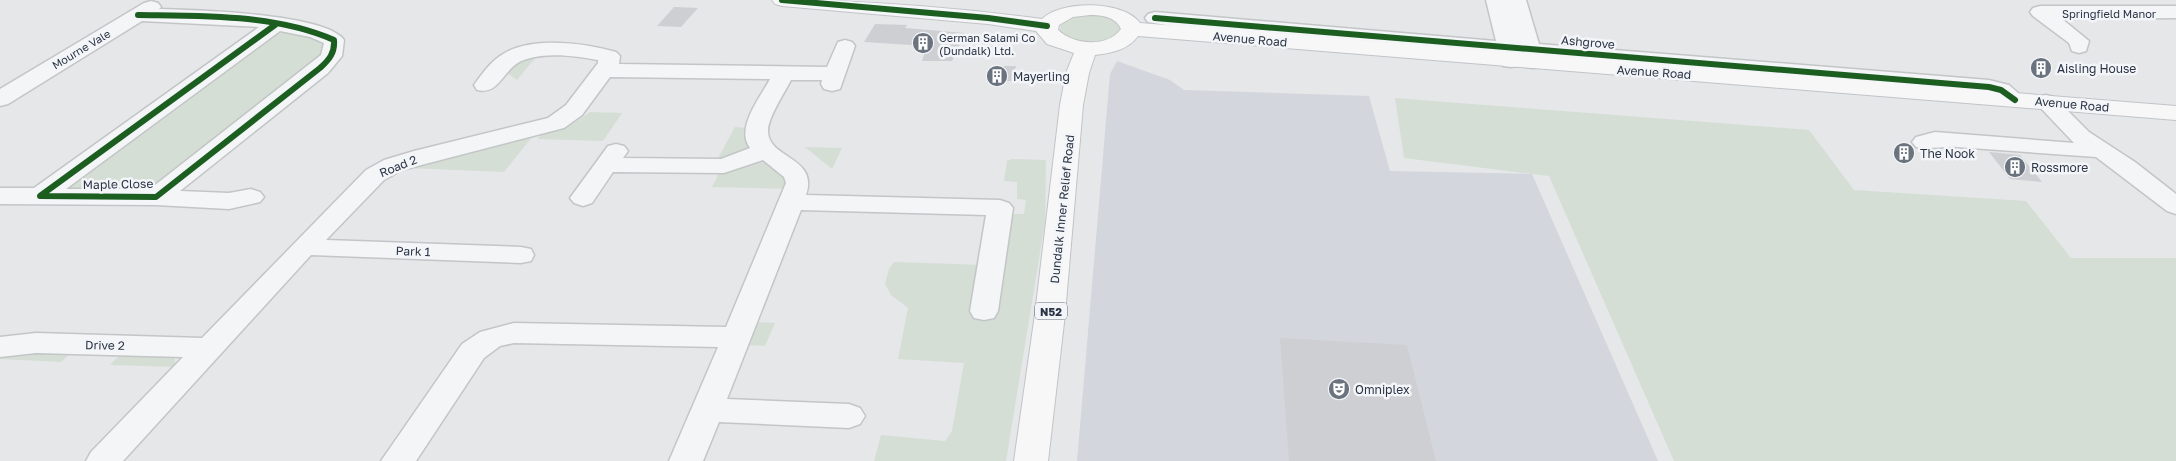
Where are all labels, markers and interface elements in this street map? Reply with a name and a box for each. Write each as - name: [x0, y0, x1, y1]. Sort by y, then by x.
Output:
- street label: Springfield Manor: [2062, 7, 2157, 20]
- street label: Mourne Vale: [50, 27, 112, 71]
- street label: Avenue Road: [1212, 28, 1288, 50]
- building icon: German Salami Co (Dundalk) Ltd.: [911, 31, 935, 55]
- place label: German Salami Co (Dundalk) Ltd.: [939, 31, 1036, 57]
- street label: Ashgrove: [1560, 32, 1616, 52]
- building icon: Aisling House: [2029, 56, 2053, 80]
- place label: Aisling House: [2057, 61, 2136, 76]
- street label: Avenue Road: [1616, 62, 1692, 82]
- building icon: Mayerling: [985, 64, 1009, 88]
- place label: Mayerling: [1013, 69, 1070, 84]
- street label: Avenue Road: [2034, 93, 2110, 115]
- street label: Dundalk Inner Relief Road: [1047, 134, 1077, 284]
- building icon: The Nook: [1892, 141, 1916, 165]
- place label: The Nook: [1920, 146, 1975, 161]
- street label: Road 2: [377, 152, 419, 180]
- building icon: Rossmore: [2003, 155, 2027, 179]
- place label: Rossmore: [2031, 160, 2088, 175]
- street label: Maple Close: [83, 176, 153, 192]
- street label: Park 1: [395, 243, 431, 259]
- road number: N52: [1035, 302, 1067, 320]
- street label: Drive 2: [85, 337, 125, 353]
- theatre icon: Omniplex: [1327, 377, 1351, 401]
- place label: Omniplex: [1355, 382, 1410, 397]

